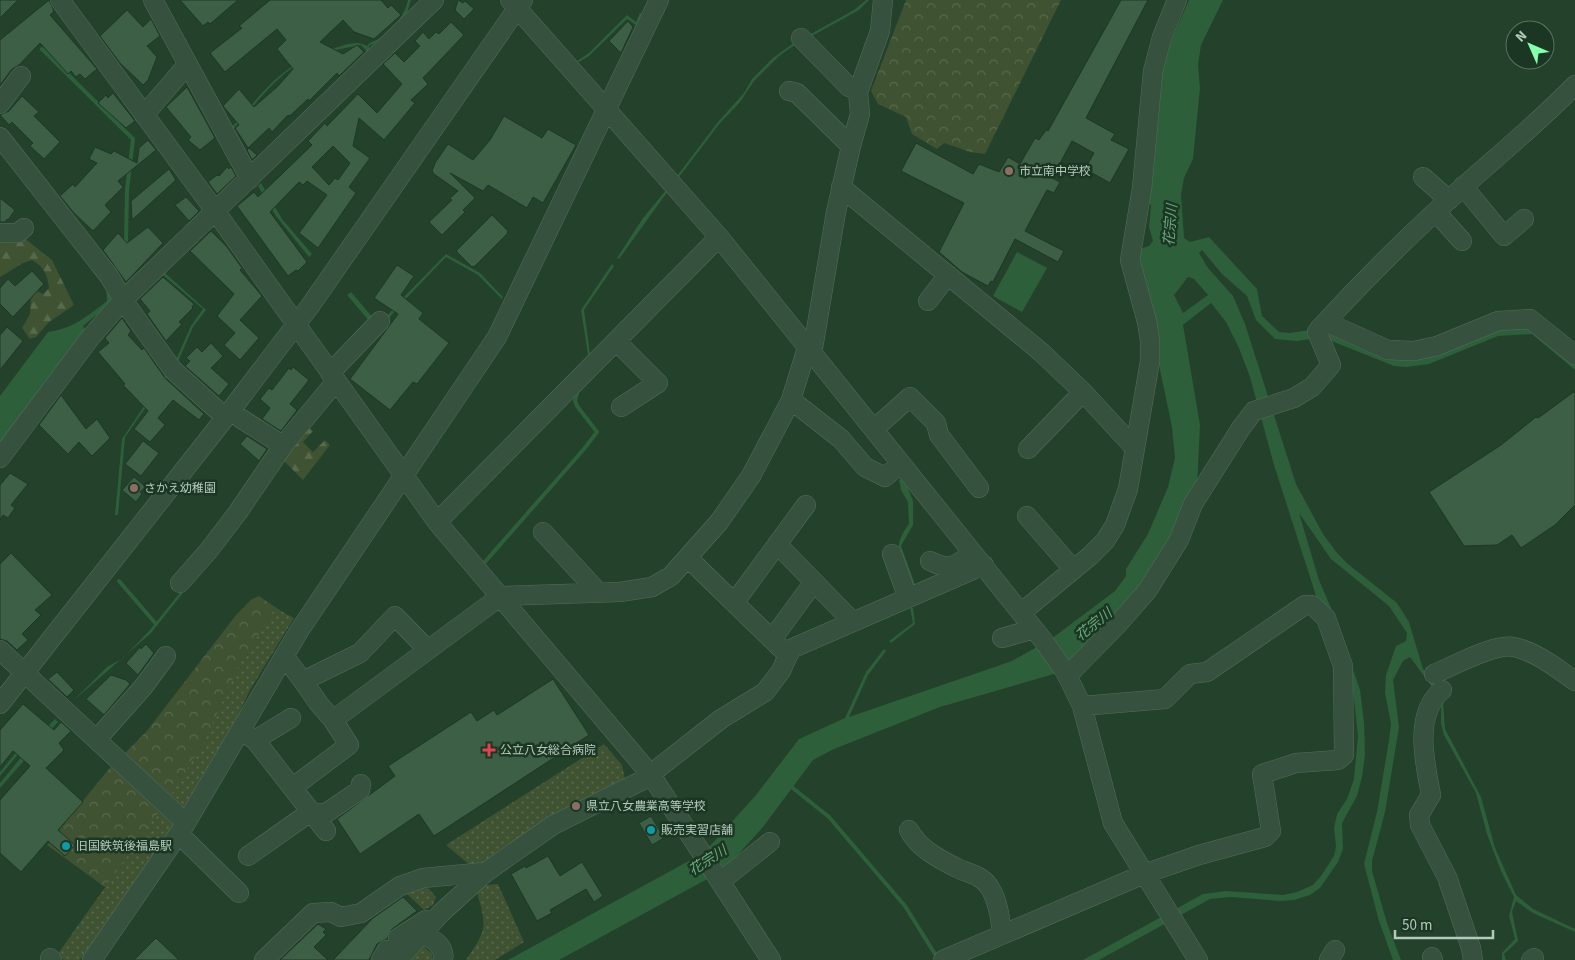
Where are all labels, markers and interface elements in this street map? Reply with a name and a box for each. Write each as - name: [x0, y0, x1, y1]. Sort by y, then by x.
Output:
- north arrow: [1505, 20, 1555, 70]
- text: N: [1511, 26, 1532, 47]
- place label: 市立南中学校: [1019, 163, 1091, 180]
- marker: 市立南中学校: [1003, 165, 1015, 177]
- water label: 花宗川: [1159, 201, 1183, 247]
- place label: さかえ幼稚園: [144, 480, 216, 497]
- marker: さかえ幼稚園: [128, 482, 140, 494]
- water label: 花宗川: [1071, 603, 1118, 646]
- place label: 公立八女総合病院: [500, 742, 596, 759]
- marker: 公立八女総合病院: [482, 743, 496, 757]
- place label: 県立八女農業高等学校: [586, 798, 706, 815]
- marker: 県立八女農業高等学校: [570, 800, 582, 812]
- place label: 販売実習店舗: [661, 822, 733, 839]
- marker: 販売実習店舗: [645, 824, 657, 836]
- place label: 旧国鉄筑後福島駅: [76, 838, 172, 855]
- marker: 旧国鉄筑後福島駅: [60, 840, 72, 852]
- water label: 花宗川: [685, 840, 733, 881]
- scale bar: [1395, 908, 1492, 940]
- text: 50 m: [1402, 915, 1432, 936]

